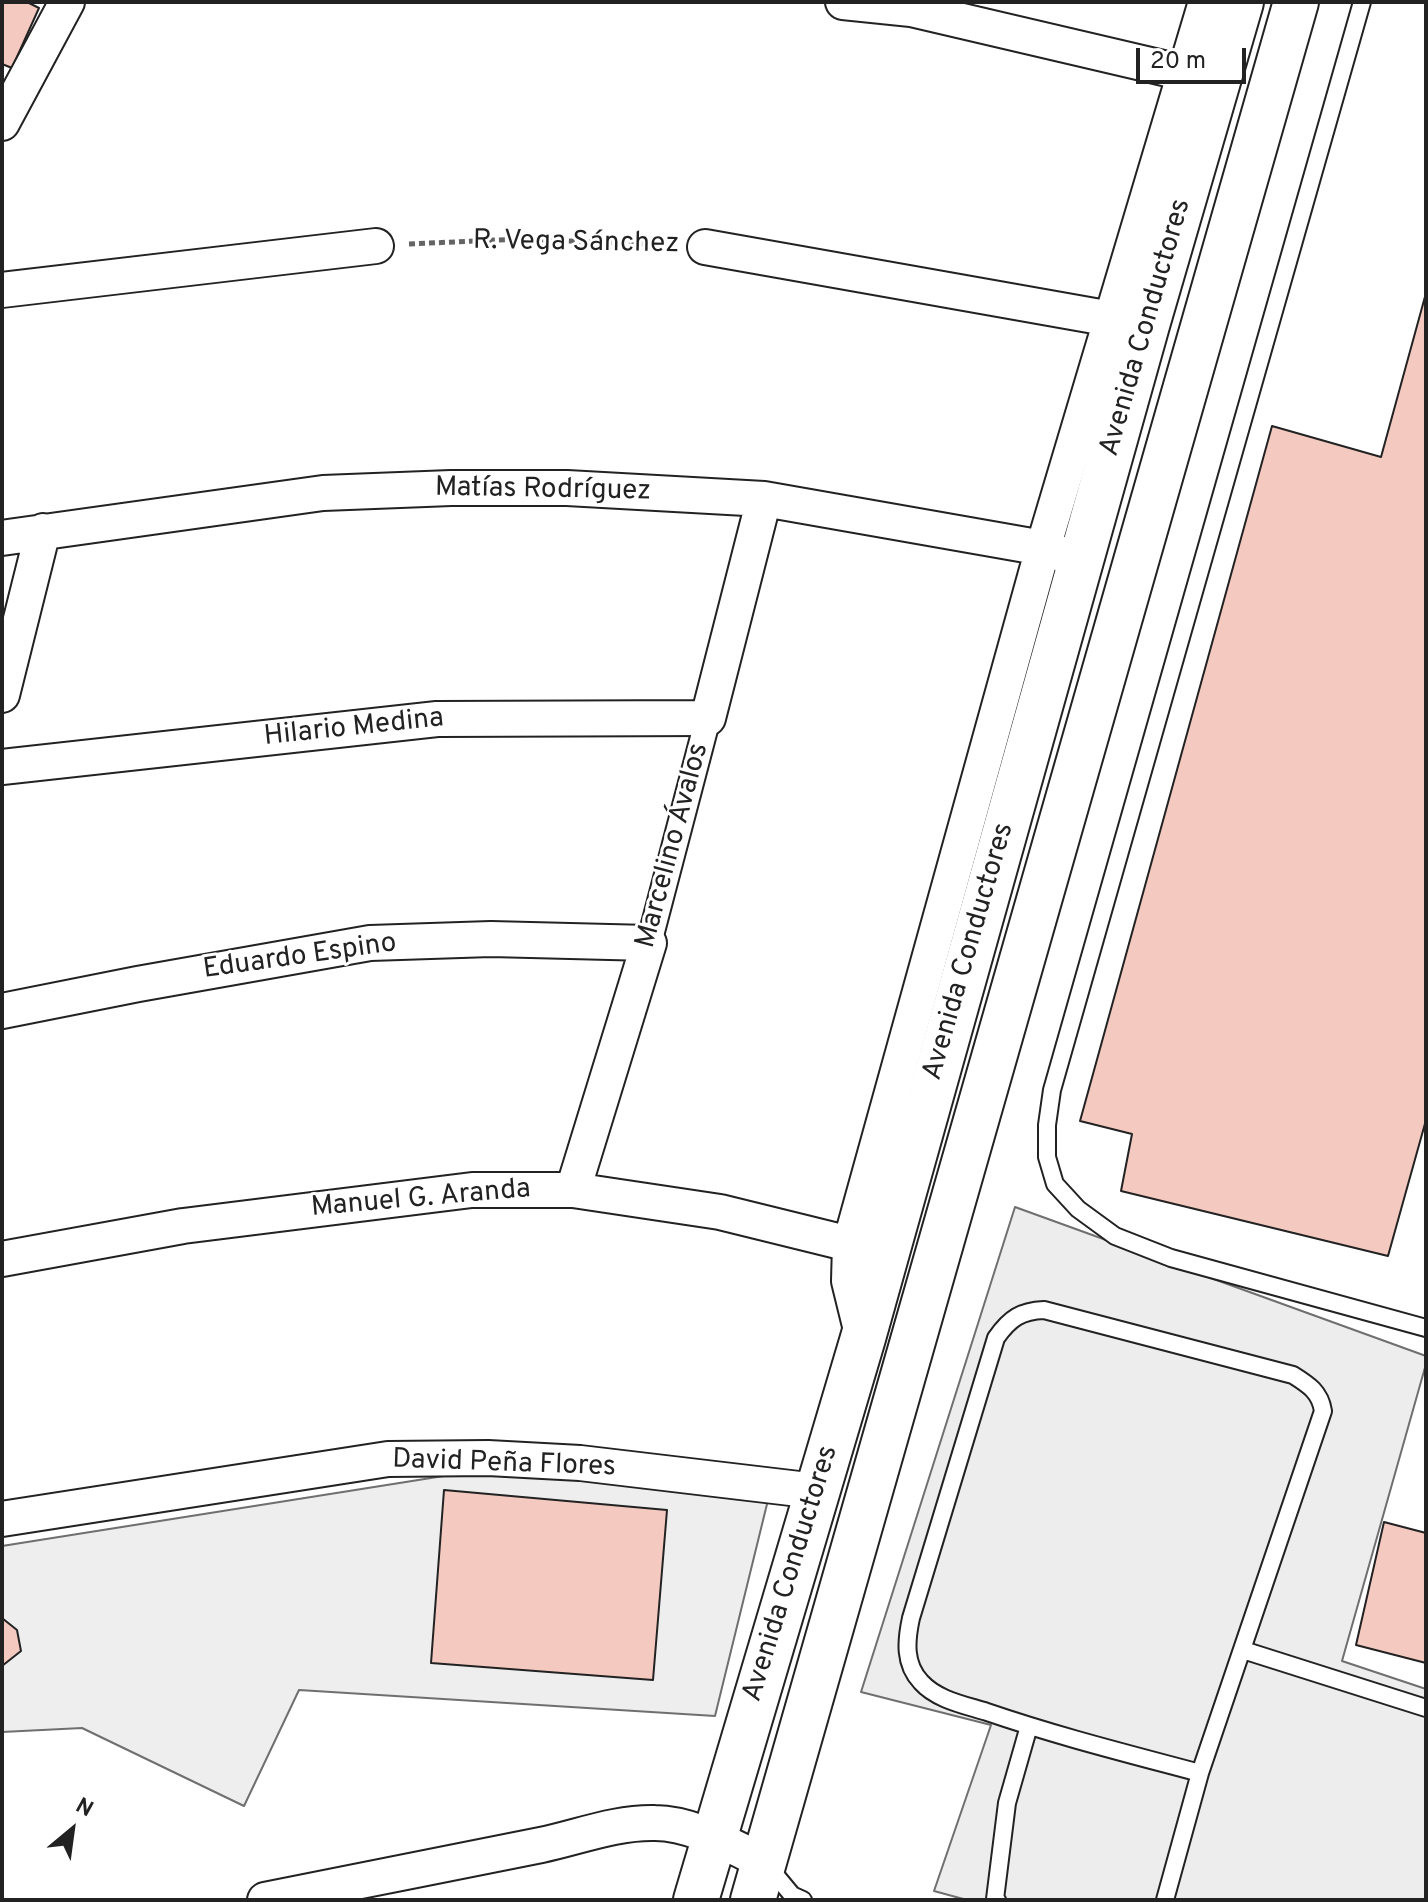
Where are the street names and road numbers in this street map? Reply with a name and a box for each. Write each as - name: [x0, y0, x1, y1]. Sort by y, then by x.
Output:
- street label: Avenida Conductores: [1094, 196, 1200, 460]
- street label: R. Vega Sánchez: [473, 225, 679, 263]
- street label: Matías Rodríguez: [435, 472, 651, 510]
- street label: Hilario Medina: [262, 703, 446, 755]
- street label: Marcelino Ávalos: [630, 740, 718, 952]
- street label: Avenida Conductores: [917, 820, 1023, 1084]
- street label: Eduardo Espino: [201, 928, 399, 988]
- street label: Manuel G. Aranda: [310, 1174, 532, 1226]
- street label: Avenida Conductores: [737, 1442, 847, 1706]
- street label: David Peña Flores: [392, 1444, 616, 1486]

